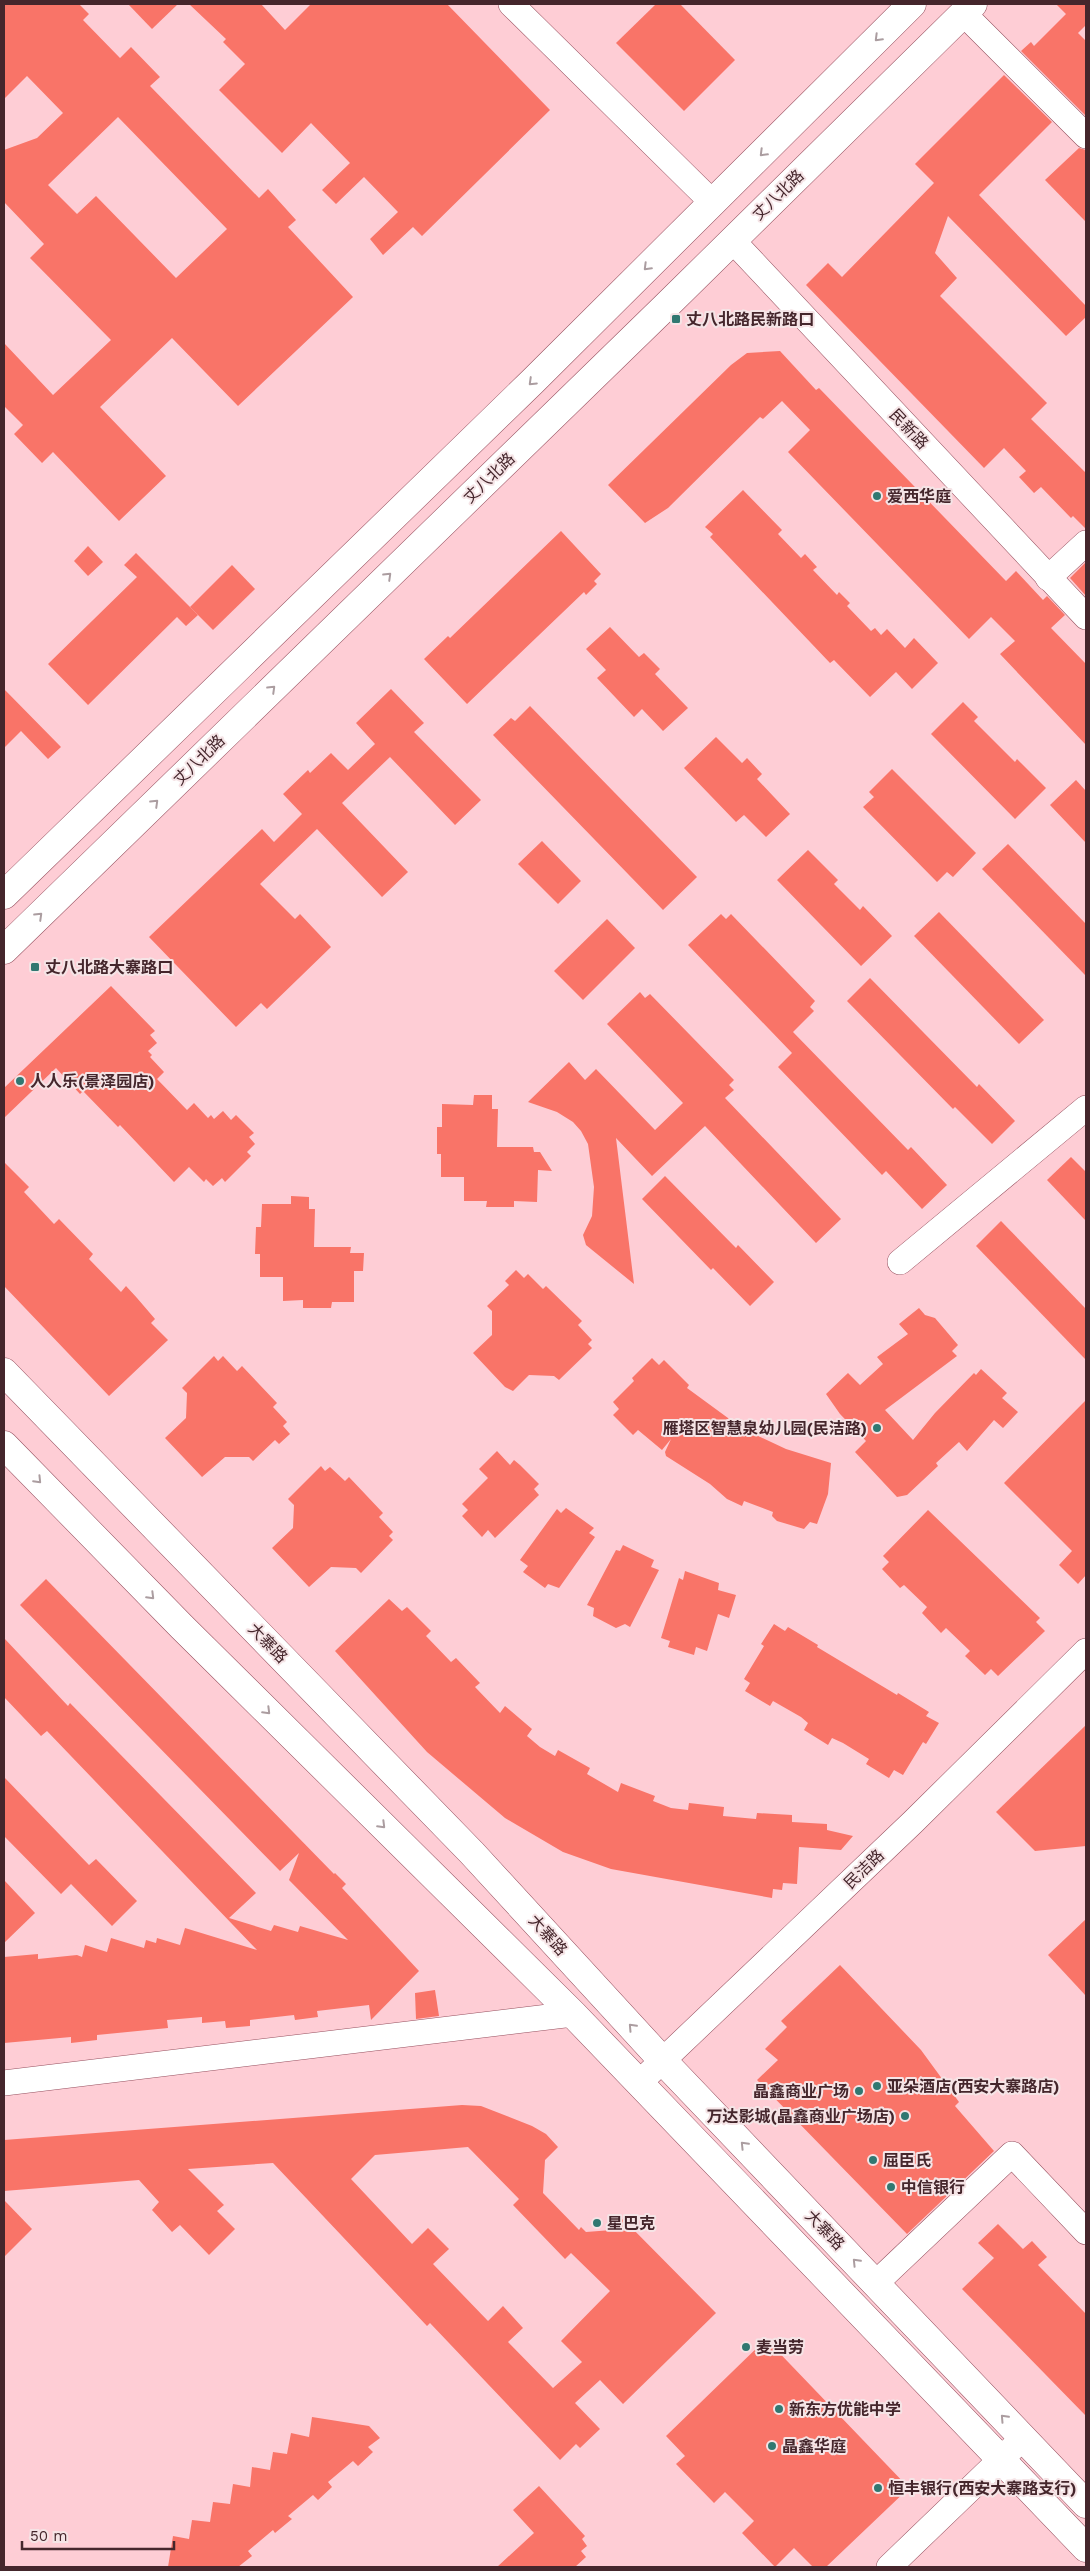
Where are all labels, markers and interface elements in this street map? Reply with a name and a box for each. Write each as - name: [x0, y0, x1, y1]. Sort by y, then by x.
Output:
- one-way arrow: [875, 32, 884, 41]
- one-way arrow: [760, 147, 769, 156]
- street label: 丈八北路: [748, 166, 808, 224]
- one-way arrow: [644, 262, 653, 271]
- place label: 丈八北路民新路口: [686, 310, 814, 329]
- marker: 丈八北路民新路口: [670, 313, 682, 325]
- one-way arrow: [529, 376, 538, 385]
- street label: 民新路: [886, 405, 932, 453]
- street label: 丈八北路: [459, 449, 519, 507]
- place label: 爱西华庭: [887, 487, 951, 506]
- marker: 爱西华庭: [871, 490, 883, 502]
- one-way arrow: [382, 573, 391, 582]
- one-way arrow: [266, 686, 275, 695]
- street label: 丈八北路: [169, 731, 229, 789]
- one-way arrow: [149, 800, 158, 809]
- one-way arrow: [33, 913, 42, 922]
- place label: 丈八北路大寨路口: [45, 958, 173, 977]
- marker: 丈八北路大寨路口: [29, 961, 41, 973]
- place label: 人人乐(景泽园店): [30, 1072, 155, 1091]
- marker: 人人乐(景泽园店): [14, 1075, 26, 1087]
- place label: 雁塔区智慧泉幼儿园(民洁路): [662, 1419, 867, 1438]
- marker: 雁塔区智慧泉幼儿园(民洁路): [871, 1422, 883, 1434]
- one-way arrow: [32, 1474, 41, 1483]
- one-way arrow: [146, 1590, 155, 1599]
- street label: 大寨路: [244, 1619, 292, 1667]
- one-way arrow: [261, 1705, 270, 1714]
- one-way arrow: [376, 1819, 385, 1828]
- street label: 民洁路: [840, 1845, 888, 1893]
- street label: 大寨路: [525, 1911, 571, 1959]
- one-way arrow: [629, 2024, 638, 2033]
- place label: 亚朵酒店(西安大寨路店): [887, 2077, 1060, 2096]
- marker: 亚朵酒店(西安大寨路店): [871, 2080, 883, 2092]
- place label: 晶鑫商业广场: [753, 2082, 849, 2101]
- marker: 晶鑫商业广场: [853, 2085, 865, 2097]
- place label: 万达影城(晶鑫商业广场店): [706, 2107, 895, 2126]
- marker: 万达影城(晶鑫商业广场店): [899, 2110, 911, 2122]
- one-way arrow: [741, 2142, 750, 2151]
- place label: 屈臣氏: [883, 2151, 931, 2170]
- marker: 屈臣氏: [867, 2154, 879, 2166]
- place label: 中信银行: [901, 2178, 965, 2197]
- marker: 中信银行: [885, 2181, 897, 2193]
- street label: 大寨路: [801, 2206, 849, 2254]
- place label: 星巴克: [607, 2214, 655, 2233]
- marker: 星巴克: [591, 2217, 603, 2229]
- one-way arrow: [853, 2259, 862, 2268]
- place label: 麦当劳: [756, 2338, 804, 2357]
- marker: 麦当劳: [740, 2341, 752, 2353]
- place label: 新东方优能中学: [789, 2400, 901, 2419]
- marker: 新东方优能中学: [773, 2403, 785, 2415]
- one-way arrow: [1001, 2415, 1010, 2424]
- place label: 晶鑫华庭: [782, 2437, 846, 2456]
- marker: 晶鑫华庭: [766, 2440, 778, 2452]
- place label: 恒丰银行(西安大寨路支行): [888, 2479, 1077, 2498]
- marker: 恒丰银行(西安大寨路支行): [872, 2482, 884, 2494]
- scale bar: [22, 2518, 175, 2550]
- text: 50 m: [30, 2527, 67, 2545]

